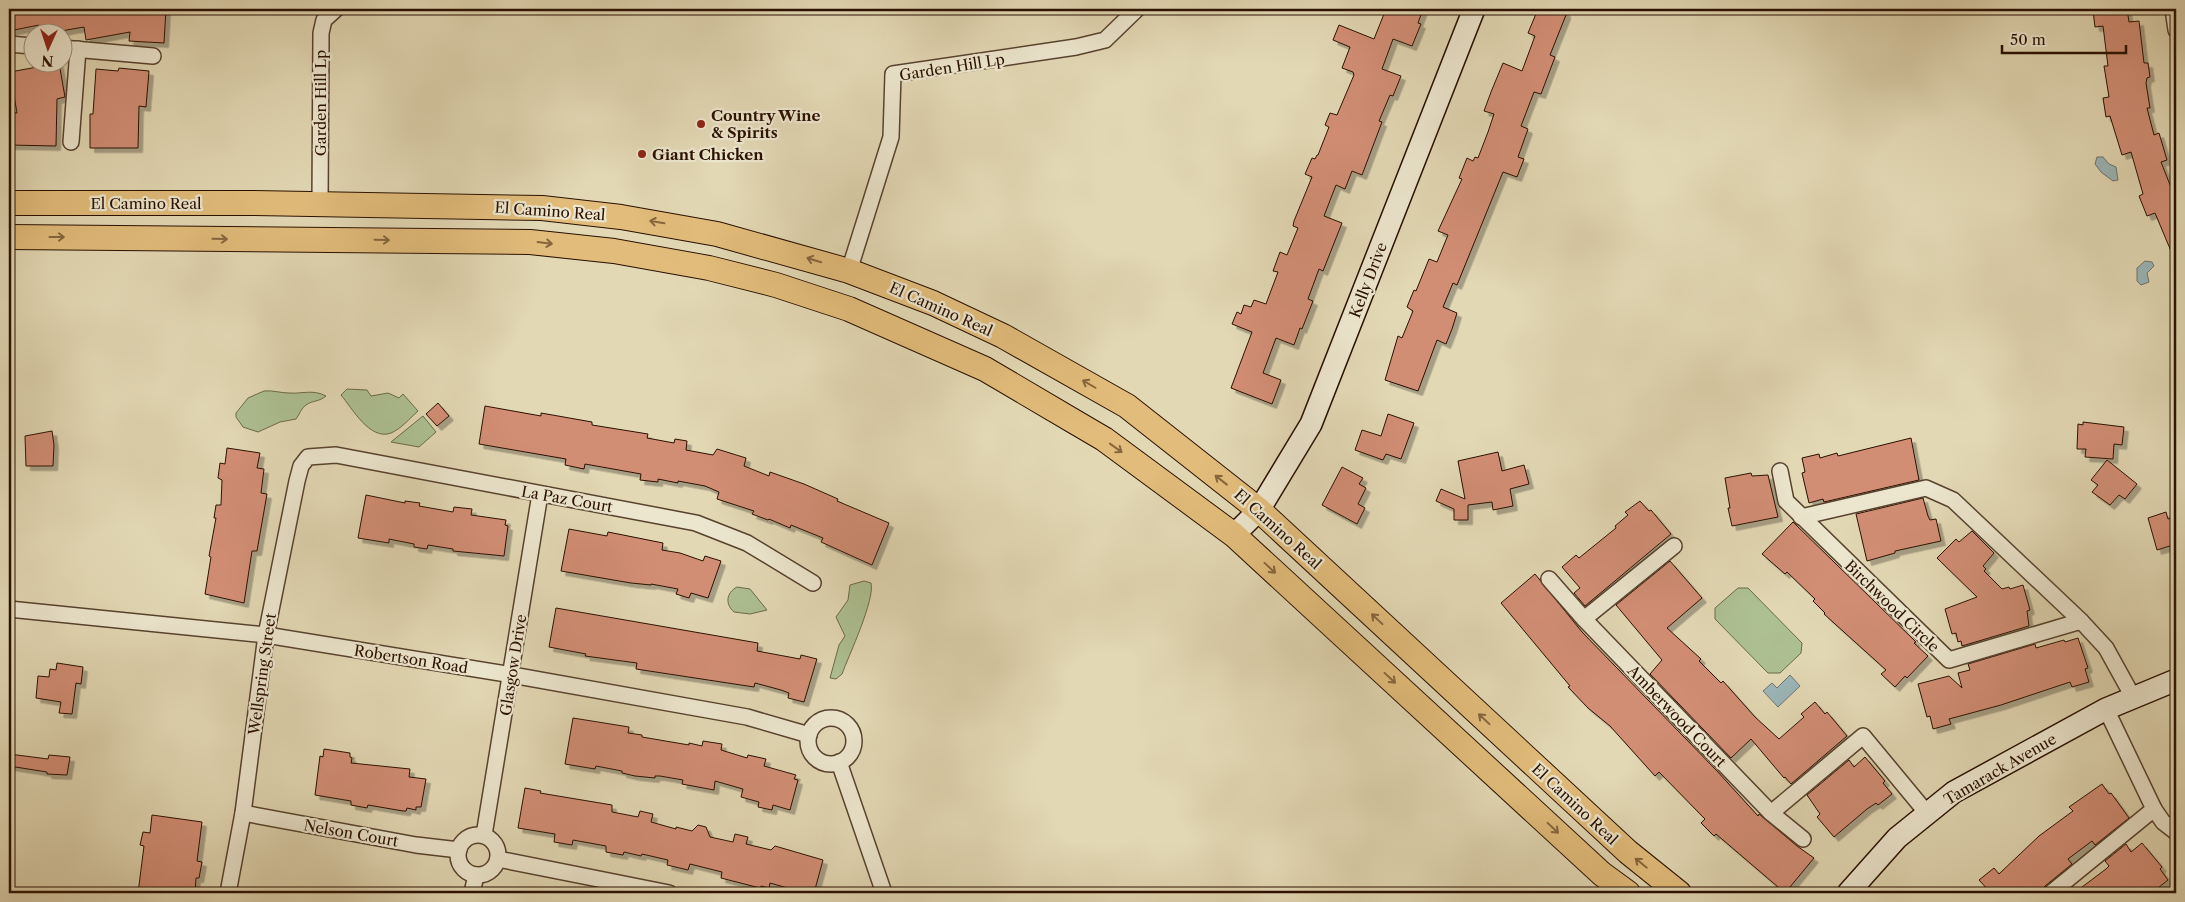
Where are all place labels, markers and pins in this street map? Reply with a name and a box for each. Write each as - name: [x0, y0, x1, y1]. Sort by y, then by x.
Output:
- place label: Country Wine & Spirits: [711, 106, 821, 142]
- marker: Country Wine & Spirits: [695, 118, 707, 130]
- place label: Giant Chicken: [652, 145, 764, 164]
- marker: Giant Chicken: [636, 148, 648, 160]

